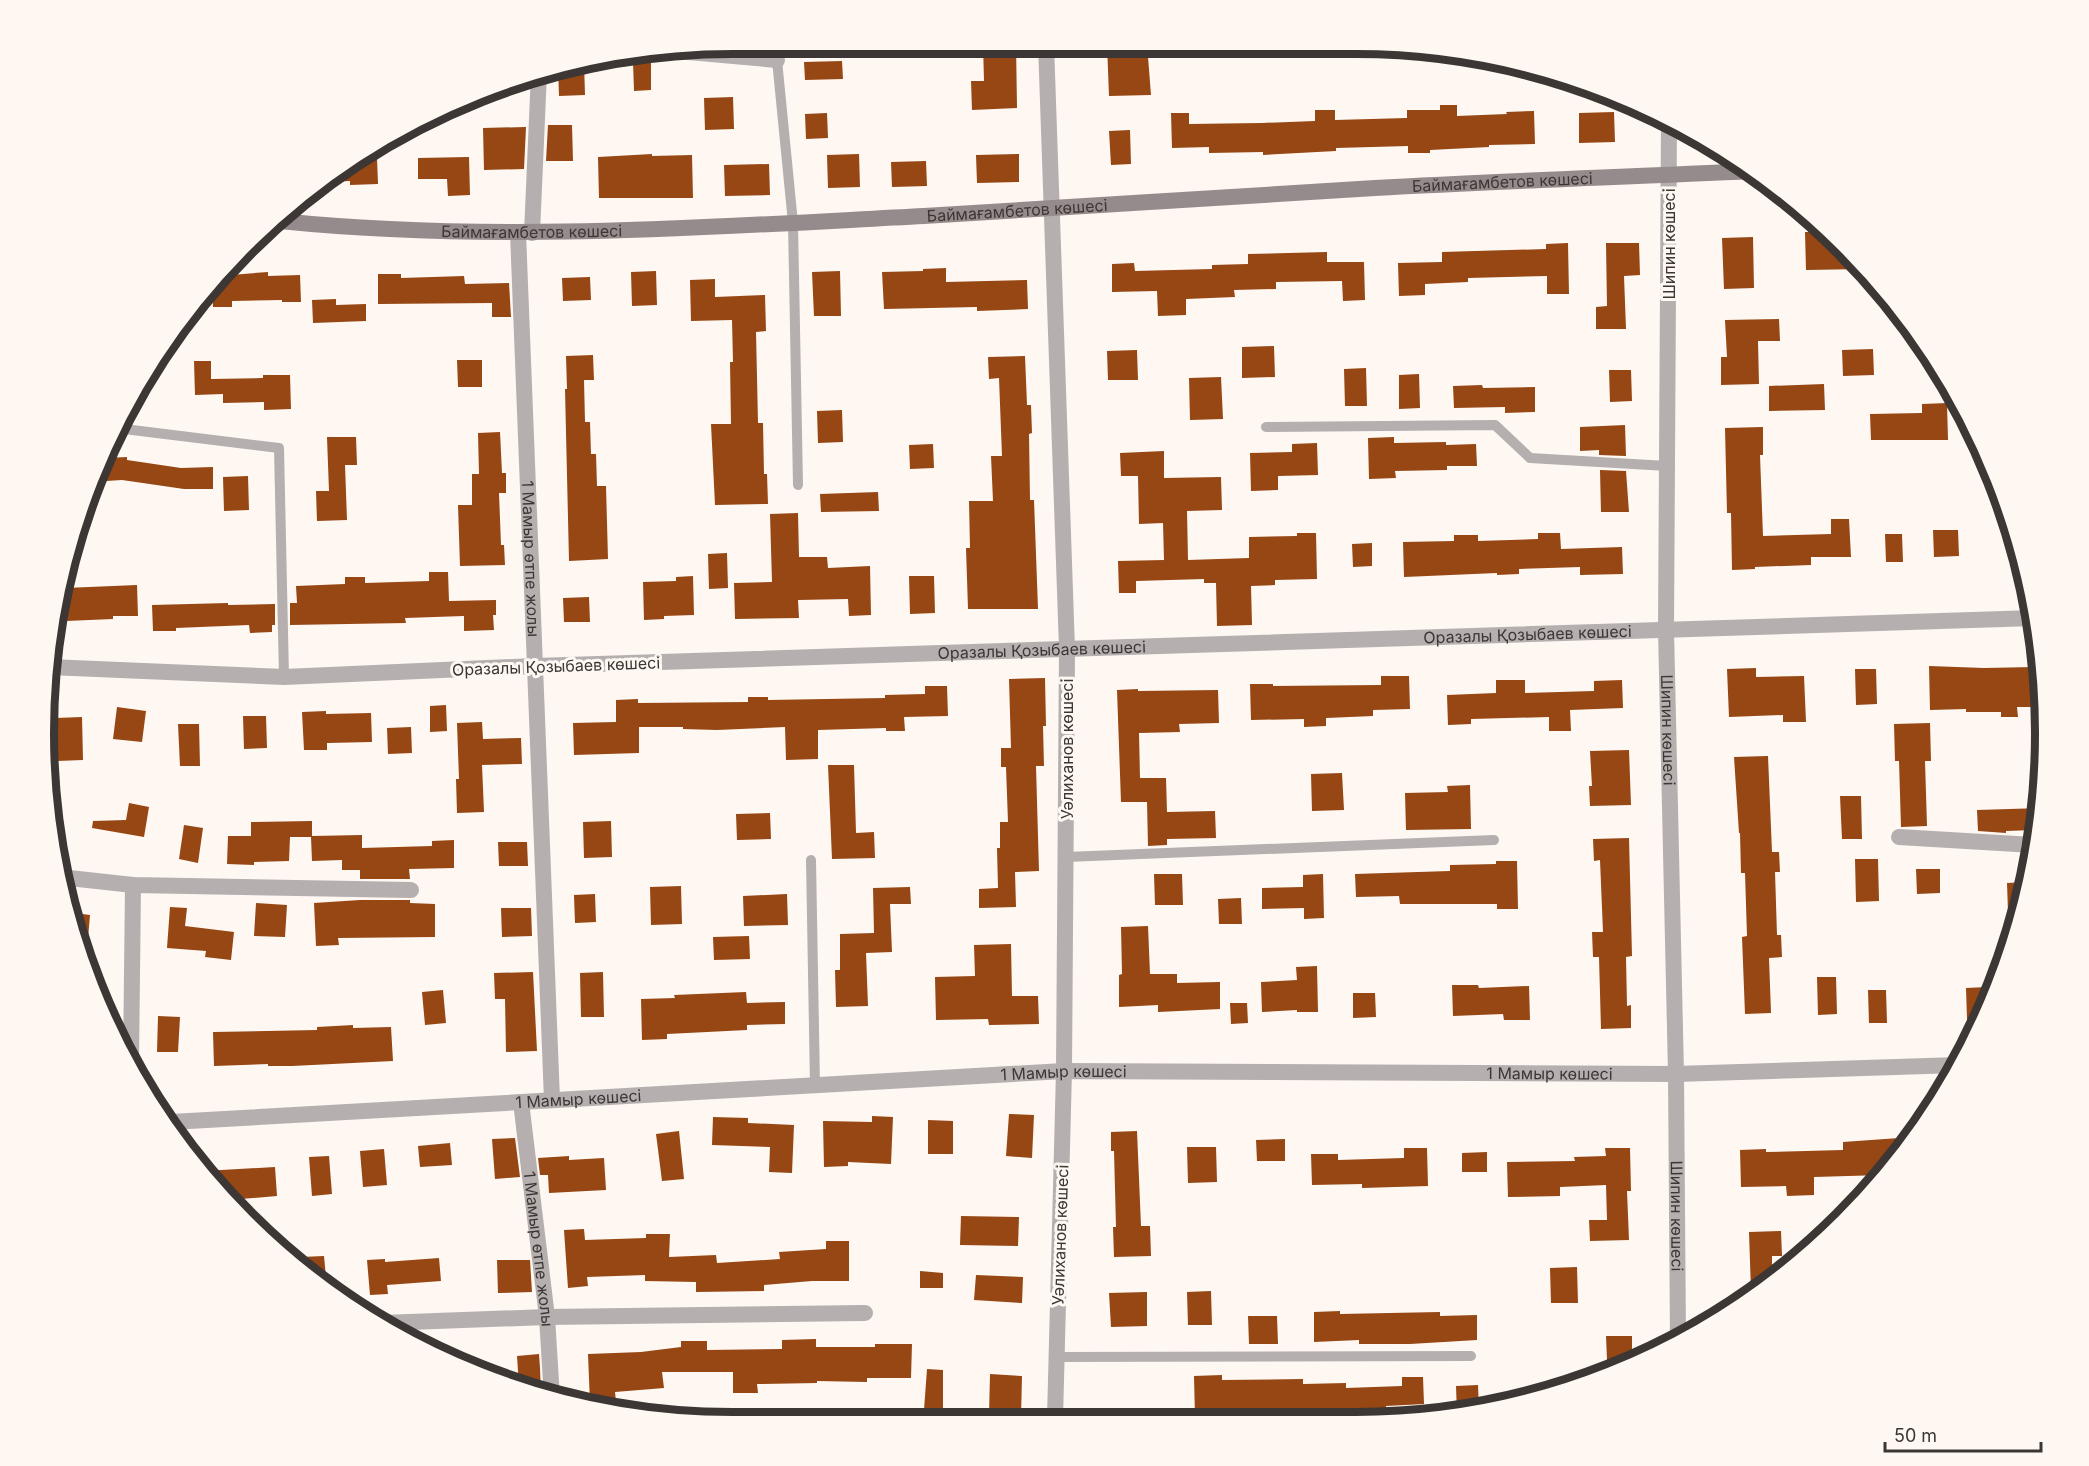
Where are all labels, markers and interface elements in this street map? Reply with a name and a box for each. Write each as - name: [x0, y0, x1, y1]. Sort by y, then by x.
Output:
- street label: Баймағамбетов көшесі: [1411, 168, 1593, 196]
- street label: Шипин көшесі: [1659, 188, 1679, 300]
- street label: Баймағамбетов көшесі: [926, 195, 1108, 226]
- street label: Баймағамбетов көшесі: [441, 220, 622, 242]
- street label: 1 Мамыр өтпе жолы: [518, 480, 544, 637]
- street label: Оразалы Қозыбаев көшесі: [1423, 621, 1632, 648]
- street label: Оразалы Қозыбаев көшесі: [937, 636, 1146, 663]
- street label: Оразалы Қозыбаев көшесі: [452, 652, 660, 680]
- street label: Шипин көшесі: [1657, 674, 1679, 786]
- street label: Уәлиханов көшесі: [1057, 679, 1077, 819]
- street label: 1 Мамыр көшесі: [1000, 1061, 1127, 1085]
- street label: 1 Мамыр көшесі: [1486, 1063, 1613, 1084]
- street label: 1 Мамыр көшесі: [515, 1085, 642, 1112]
- street label: Шипин көшесі: [1667, 1160, 1687, 1271]
- street label: Уәлиханов көшесі: [1048, 1164, 1072, 1306]
- street label: 1 Мамыр өтпе жолы: [519, 1170, 558, 1327]
- scale bar: [1885, 1415, 2041, 1453]
- text: 50 m: [1894, 1425, 1937, 1446]

